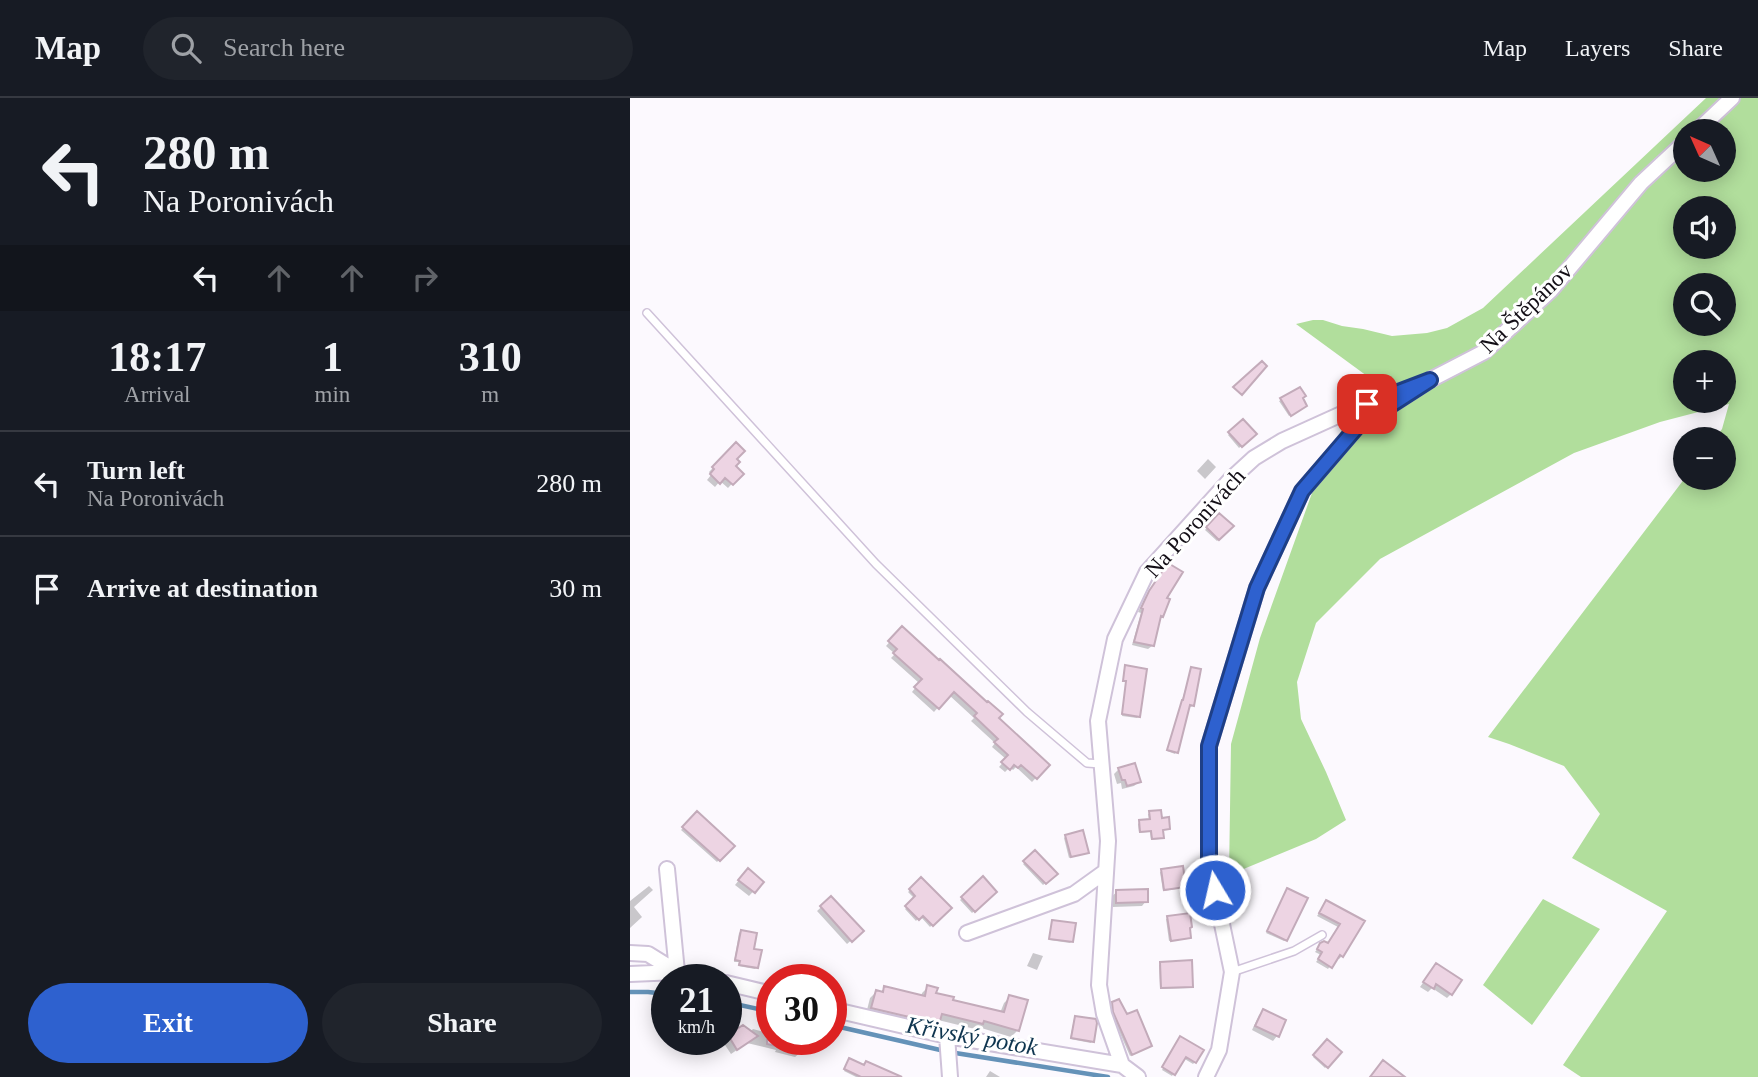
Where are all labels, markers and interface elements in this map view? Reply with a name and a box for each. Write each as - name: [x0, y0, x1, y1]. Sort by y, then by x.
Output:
- search box: [143, 17, 633, 80]
- icon: search: [167, 29, 205, 67]
- text: Map: [35, 30, 101, 66]
- text: Search here: [223, 33, 345, 62]
- text: Map: [1483, 35, 1527, 61]
- text: Layers: [1565, 35, 1630, 61]
- text: Share: [1668, 35, 1723, 61]
- north arrow: [1673, 119, 1736, 182]
- map controls: [1673, 119, 1736, 490]
- text: 280 m: [143, 125, 270, 180]
- icon: left: [28, 126, 119, 217]
- text: Na Poronivách: [143, 183, 334, 219]
- button: sound: [1673, 196, 1736, 259]
- street label: Na Štěpánov: [1474, 257, 1578, 358]
- icon: left: [187, 259, 225, 297]
- icon: ahead: [260, 259, 298, 297]
- icon: ahead: [333, 259, 371, 297]
- icon: right: [406, 259, 444, 297]
- button: search: [1673, 273, 1736, 336]
- text: 18:17: [108, 334, 206, 380]
- text: 1: [322, 334, 343, 380]
- text: 310: [459, 334, 522, 380]
- button: +: [1673, 350, 1736, 413]
- pin: [1337, 374, 1397, 434]
- text: Arrival: [124, 382, 191, 407]
- text: min: [315, 382, 350, 407]
- text: m: [481, 382, 499, 407]
- icon: arrive: [1348, 385, 1386, 423]
- button: −: [1673, 427, 1736, 490]
- text: Turn left: [87, 456, 185, 485]
- street label: Na Poronivách: [1140, 463, 1251, 582]
- icon: left: [28, 465, 66, 503]
- text: 280 m: [536, 469, 602, 498]
- text: Na Poronivách: [87, 486, 224, 511]
- icon: arrive: [28, 570, 66, 608]
- text: Arrive at destination: [87, 574, 318, 603]
- text: 30 m: [549, 574, 602, 603]
- position arrow: [1178, 853, 1252, 927]
- speed limit sign: 30: [756, 964, 847, 1055]
- text: 21: [679, 981, 714, 1020]
- button: Exit: [28, 983, 308, 1063]
- button: Share: [322, 983, 602, 1063]
- water label: Křivský potok: [903, 1012, 1040, 1060]
- text: km/h: [678, 1017, 715, 1037]

